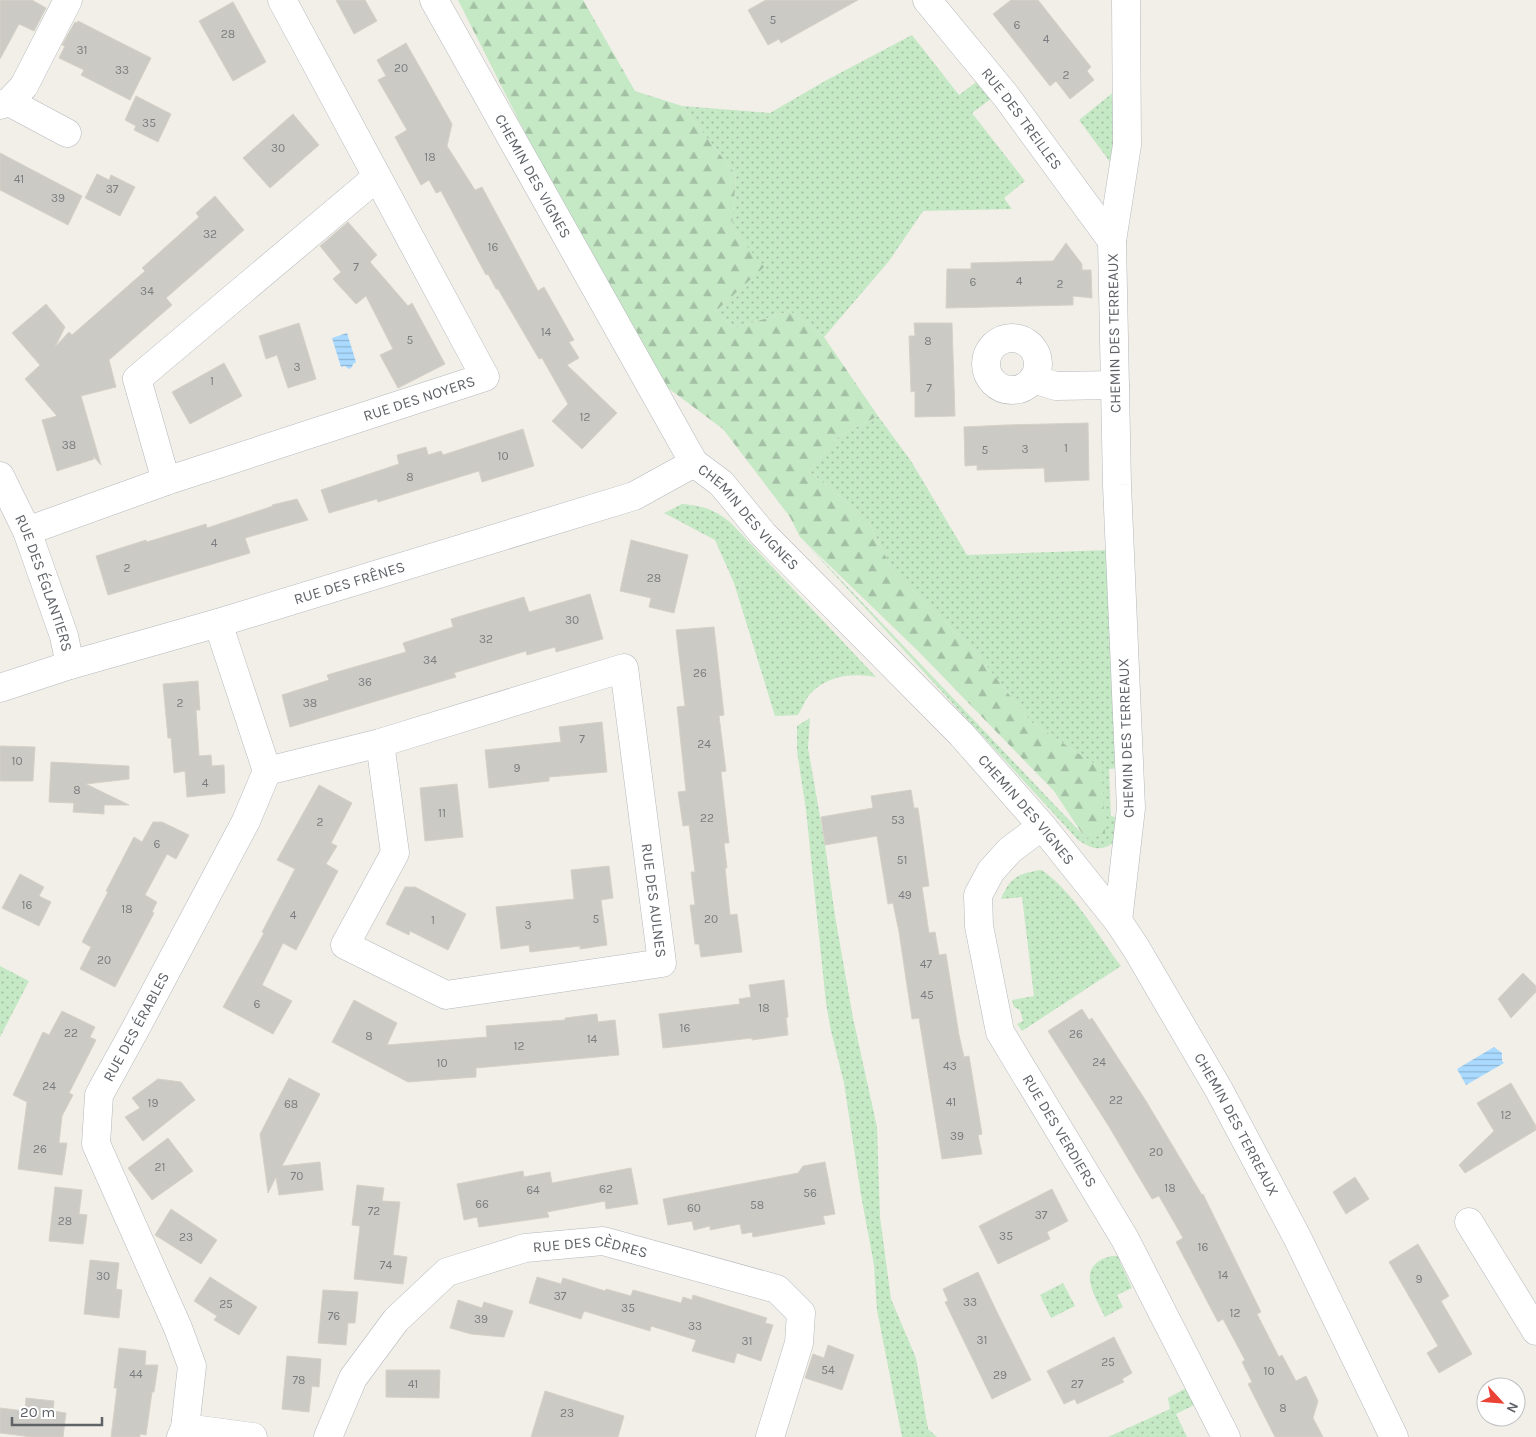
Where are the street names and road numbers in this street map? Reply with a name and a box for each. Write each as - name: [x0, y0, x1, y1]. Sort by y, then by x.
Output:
- street label: RUE DES TREILLES: [978, 64, 1066, 173]
- street label: CHEMIN DES VIGNES: [491, 111, 575, 241]
- street label: CHEMIN DES TERREAUX: [1104, 253, 1124, 413]
- street label: RUE DES NOYERS: [361, 372, 477, 425]
- street label: CHEMIN DES VIGNES: [694, 460, 803, 574]
- street label: RUE DES ÉGLANTIERS: [11, 511, 76, 653]
- street label: RUE DES FRÊNES: [292, 557, 407, 608]
- street label: CHEMIN DES TERREAUX: [1114, 658, 1138, 818]
- street label: CHEMIN DES VIGNES: [974, 751, 1078, 868]
- street label: RUE DES AULNES: [638, 842, 670, 959]
- street label: RUE DES ÉRABLES: [99, 969, 173, 1085]
- street label: CHEMIN DES TERREAUX: [1190, 1050, 1283, 1199]
- street label: RUE DES VERDIERS: [1019, 1071, 1101, 1191]
- street label: RUE DES CÈDRES: [532, 1232, 650, 1262]

